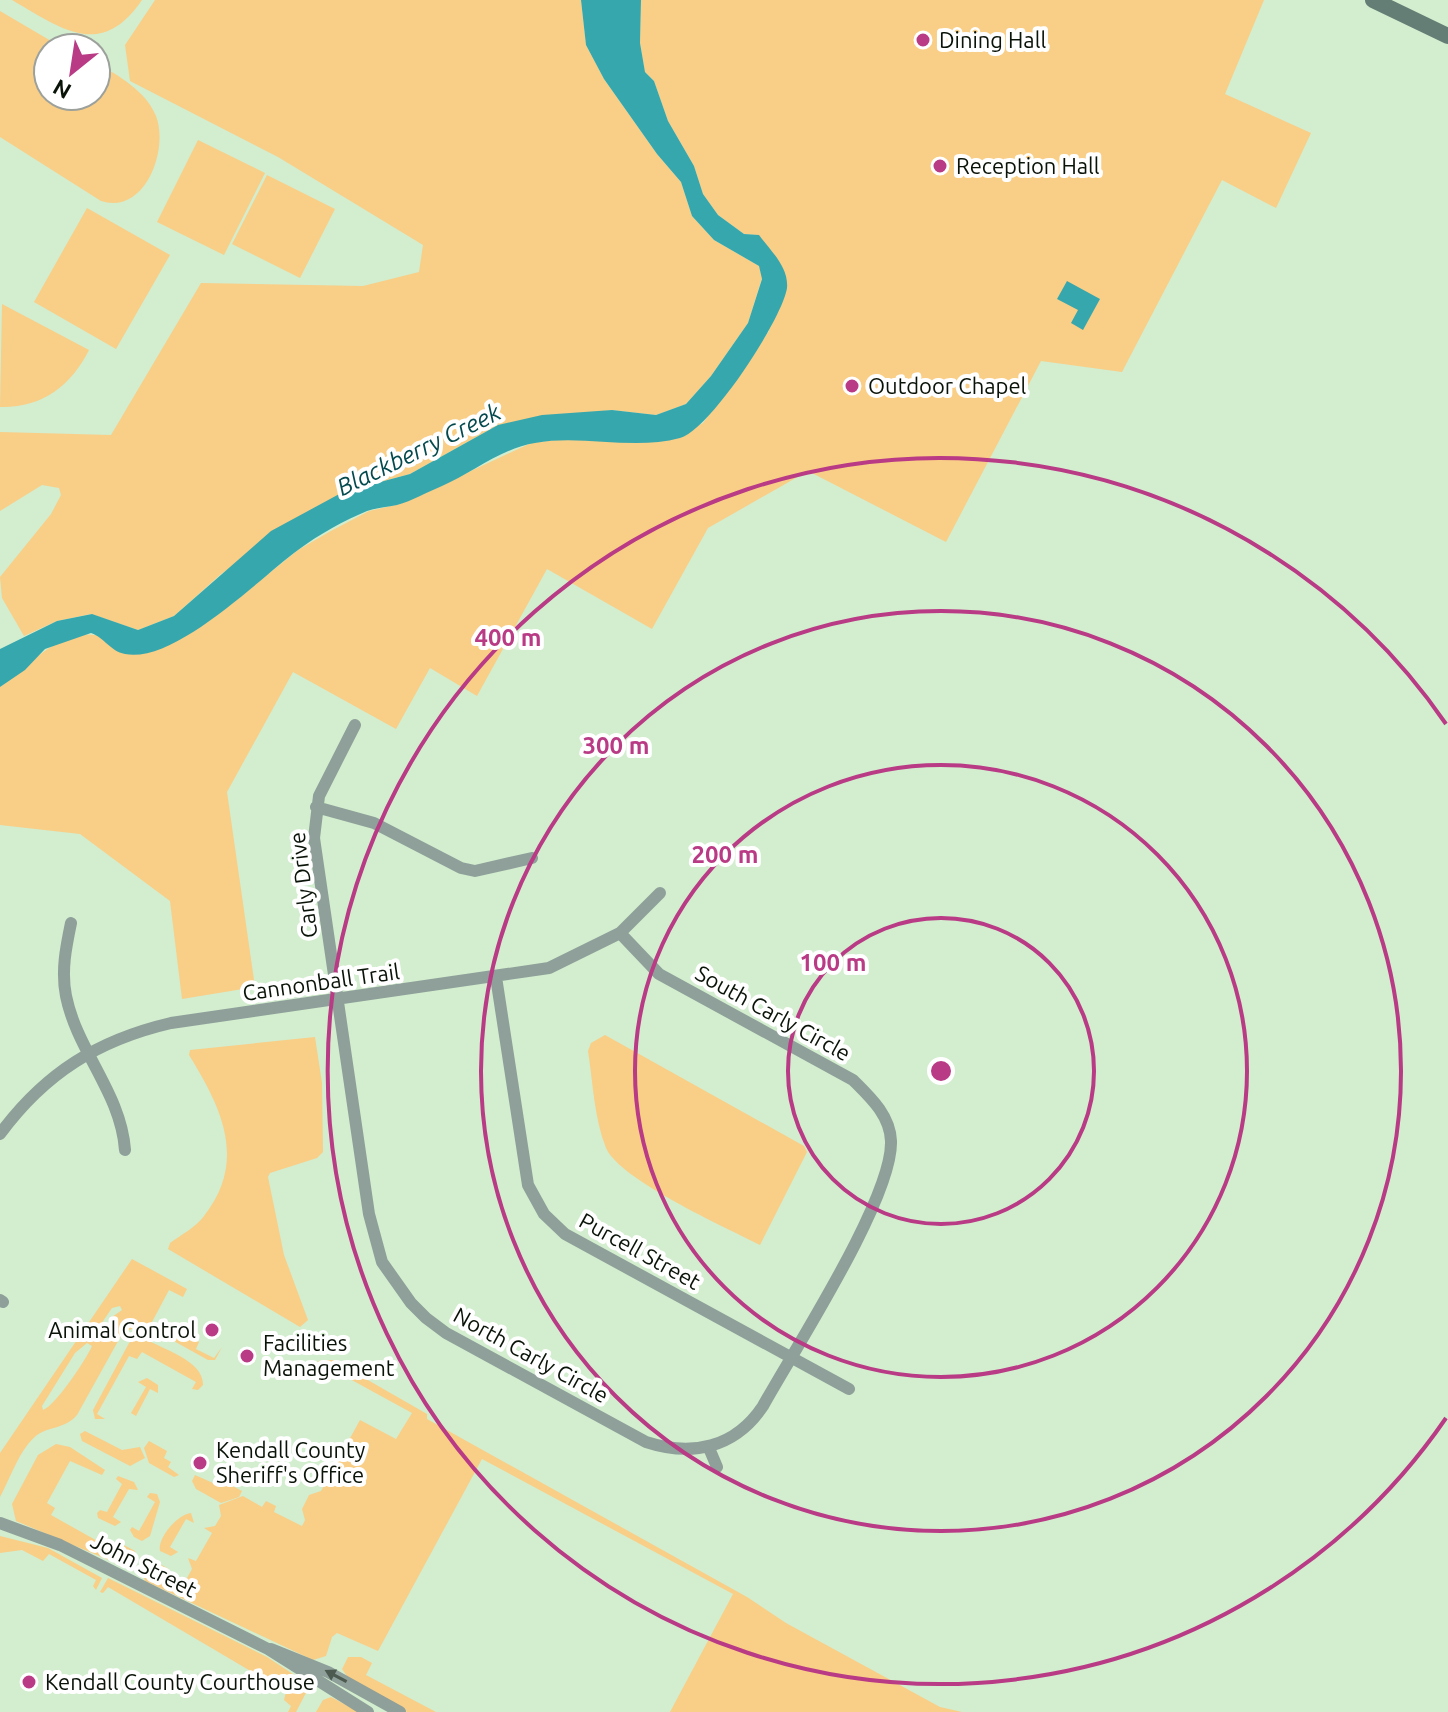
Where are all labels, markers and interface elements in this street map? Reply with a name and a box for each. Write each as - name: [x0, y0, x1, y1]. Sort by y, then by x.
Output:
- place label: Dining Hall: [939, 27, 1046, 52]
- marker: Dining Hall: [914, 31, 932, 49]
- north arrow: [32, 32, 112, 112]
- text: N: [48, 75, 75, 105]
- place label: Reception Hall: [956, 153, 1100, 178]
- marker: Reception Hall: [931, 157, 949, 175]
- place label: Outdoor Chapel: [868, 373, 1027, 398]
- marker: Outdoor Chapel: [843, 377, 861, 395]
- water label: Blackberry Creek: [332, 398, 506, 501]
- text: 400 m: [475, 624, 541, 651]
- text: 300 m: [583, 732, 649, 759]
- street label: Carly Drive: [284, 831, 321, 939]
- text: 200 m: [692, 841, 758, 868]
- text: 100 m: [800, 949, 866, 976]
- street label: Cannonball Trail: [241, 958, 401, 1005]
- street label: South Carly Circle: [692, 960, 855, 1065]
- centre of rings: [927, 1057, 955, 1085]
- street label: Purcell Street: [575, 1207, 705, 1294]
- street label: North Carly Circle: [450, 1302, 613, 1407]
- place label: Animal Control: [48, 1317, 196, 1342]
- marker: Animal Control: [203, 1321, 221, 1339]
- place label: Facilities Management: [263, 1330, 395, 1380]
- marker: Facilities Management: [238, 1347, 256, 1365]
- place label: Kendall County Sheriff's Office: [216, 1437, 366, 1487]
- marker: Kendall County Sheriff's Office: [191, 1454, 209, 1472]
- street label: John Street: [87, 1527, 202, 1602]
- place label: Kendall County Courthouse: [45, 1669, 315, 1694]
- one-way arrow: [324, 1670, 347, 1683]
- marker: Kendall County Courthouse: [20, 1673, 38, 1691]

